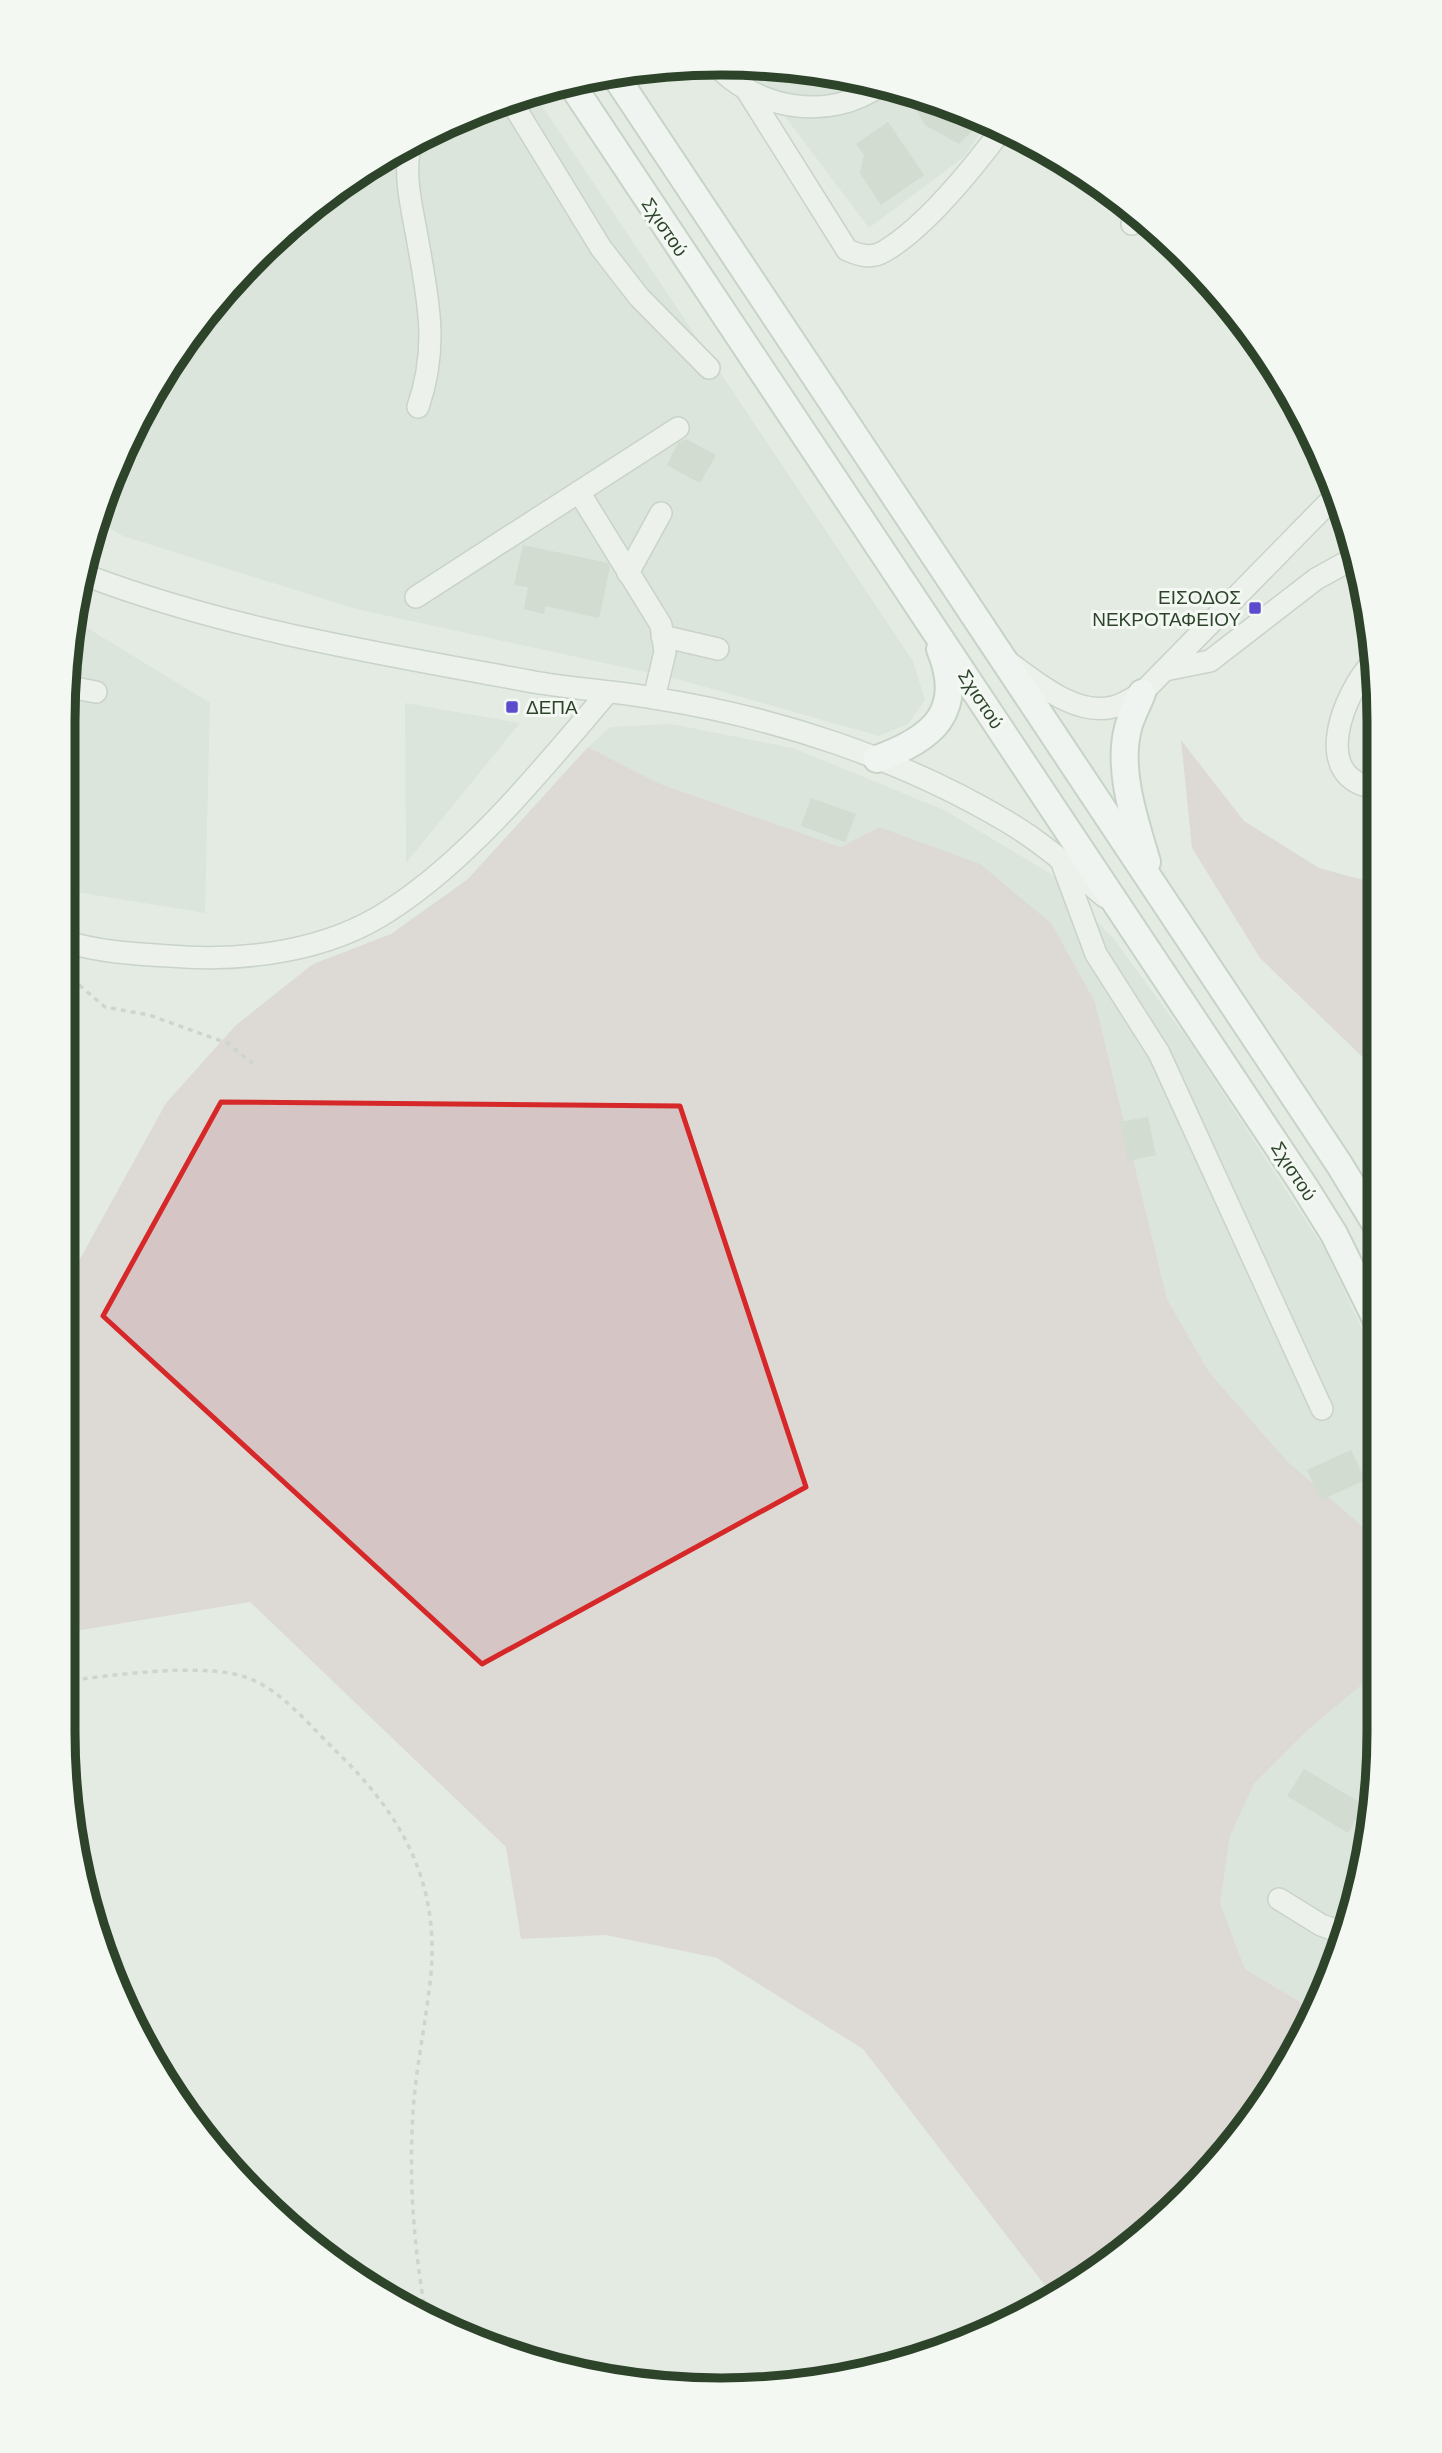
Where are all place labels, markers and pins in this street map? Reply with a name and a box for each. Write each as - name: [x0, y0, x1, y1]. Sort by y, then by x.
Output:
- place label: ΕΙΣΟΔΟΣ ΝΕΚΡΟΤΑΦΕΙΟΥ: [1092, 587, 1241, 630]
- marker: ΕΙΣΟΔΟΣ ΝΕΚΡΟΤΑΦΕΙΟΥ: [1247, 600, 1263, 616]
- place label: ΔΕΠΑ: [526, 697, 578, 718]
- marker: ΔΕΠΑ: [504, 699, 520, 715]

